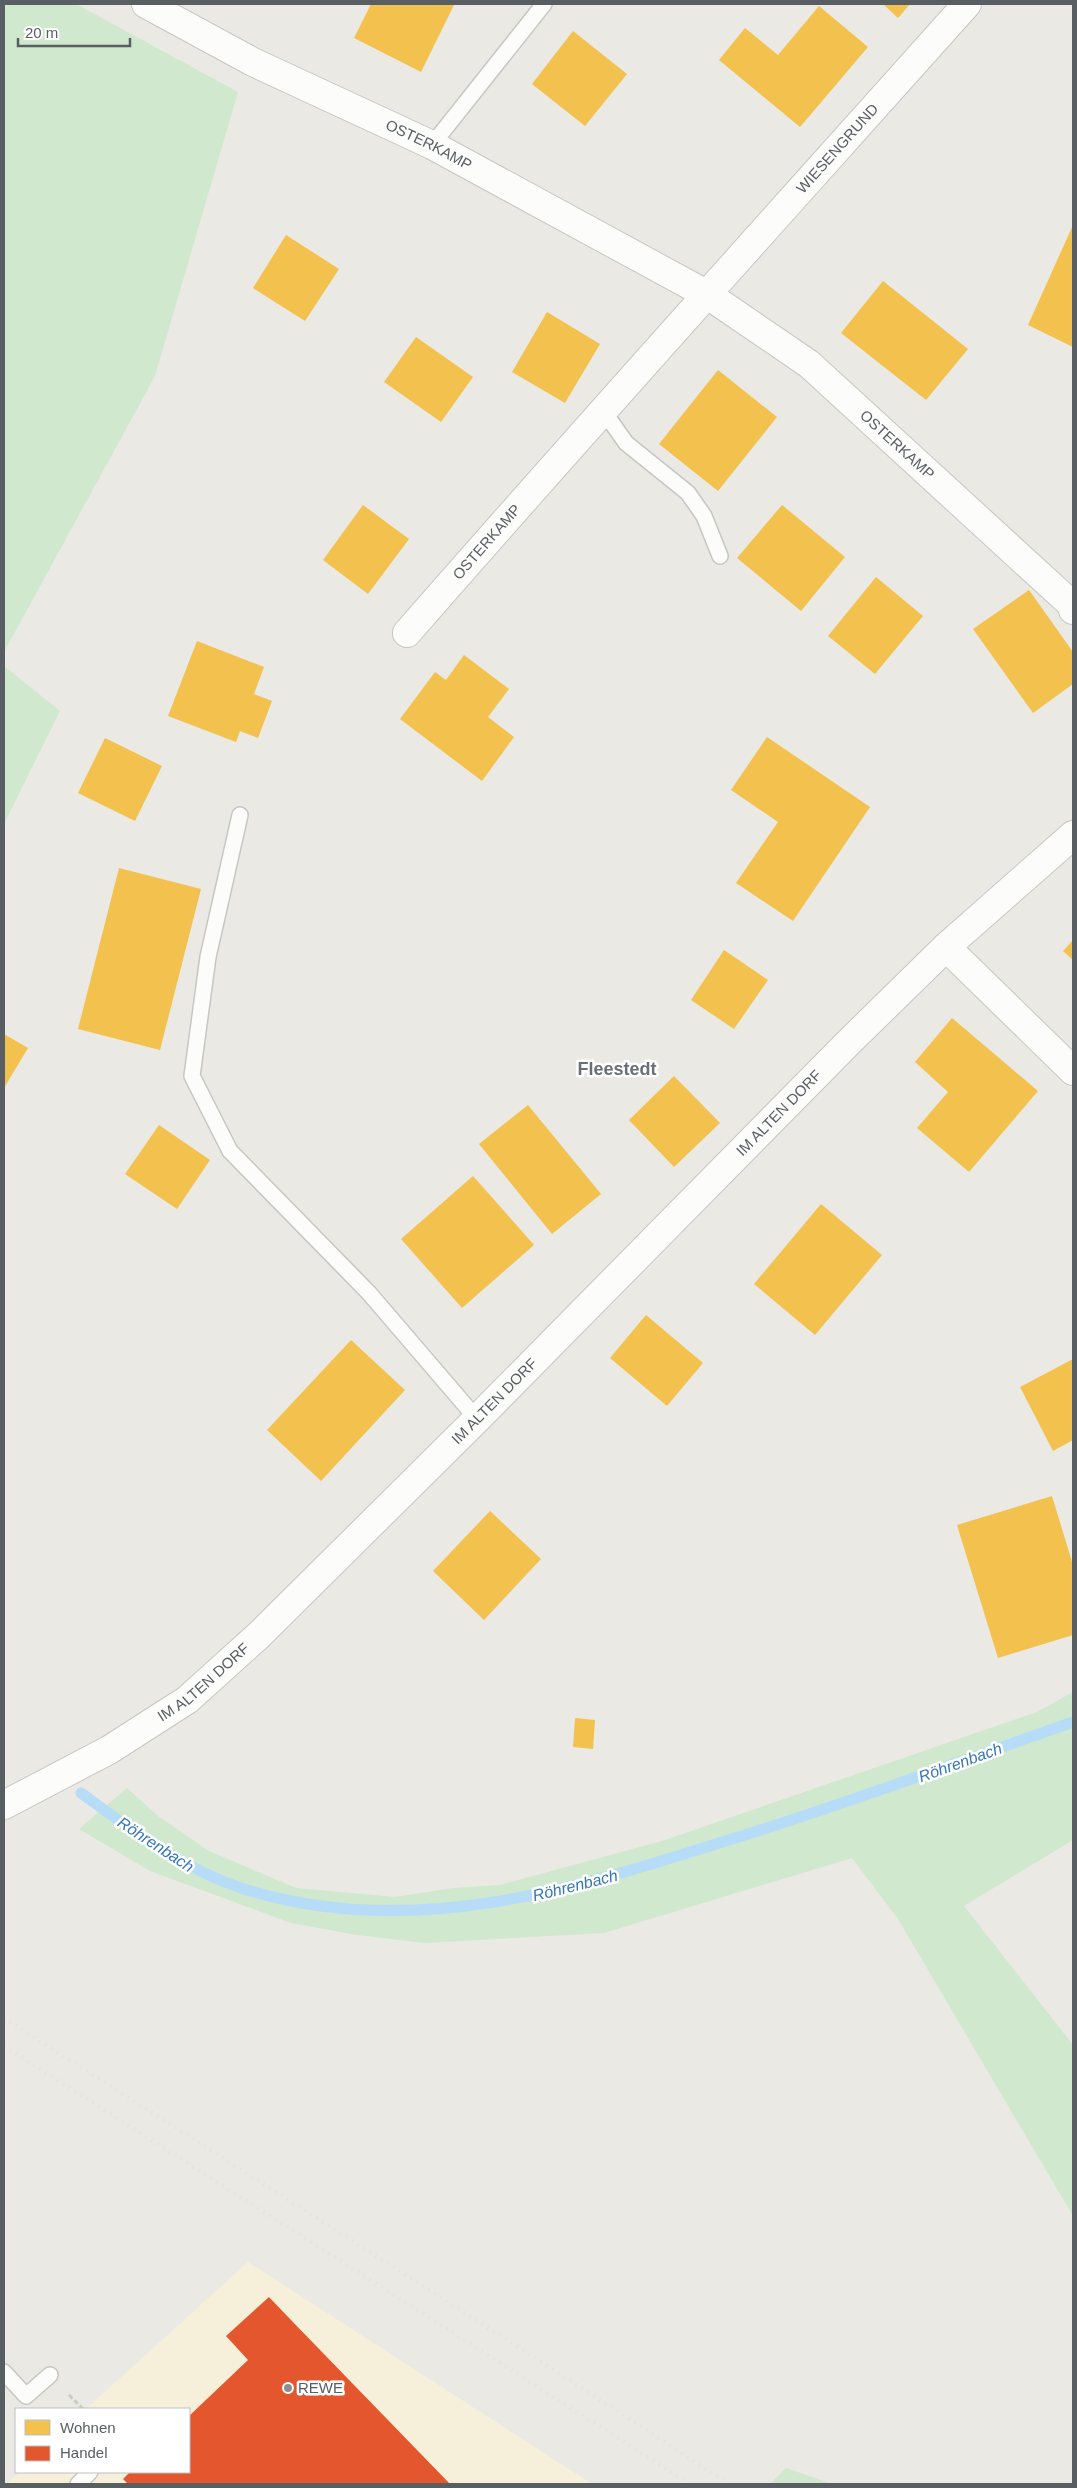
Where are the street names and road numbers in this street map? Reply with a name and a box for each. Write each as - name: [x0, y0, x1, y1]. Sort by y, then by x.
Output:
- street label: WIESENGRUND: [793, 100, 882, 196]
- street label: OSTERKAMP: [383, 116, 475, 173]
- street label: OSTERKAMP: [857, 406, 938, 482]
- street label: OSTERKAMP: [449, 501, 524, 583]
- street label: IM ALTEN DORF: [733, 1066, 825, 1159]
- street label: IM ALTEN DORF: [448, 1354, 540, 1447]
- street label: IM ALTEN DORF: [154, 1639, 252, 1725]

